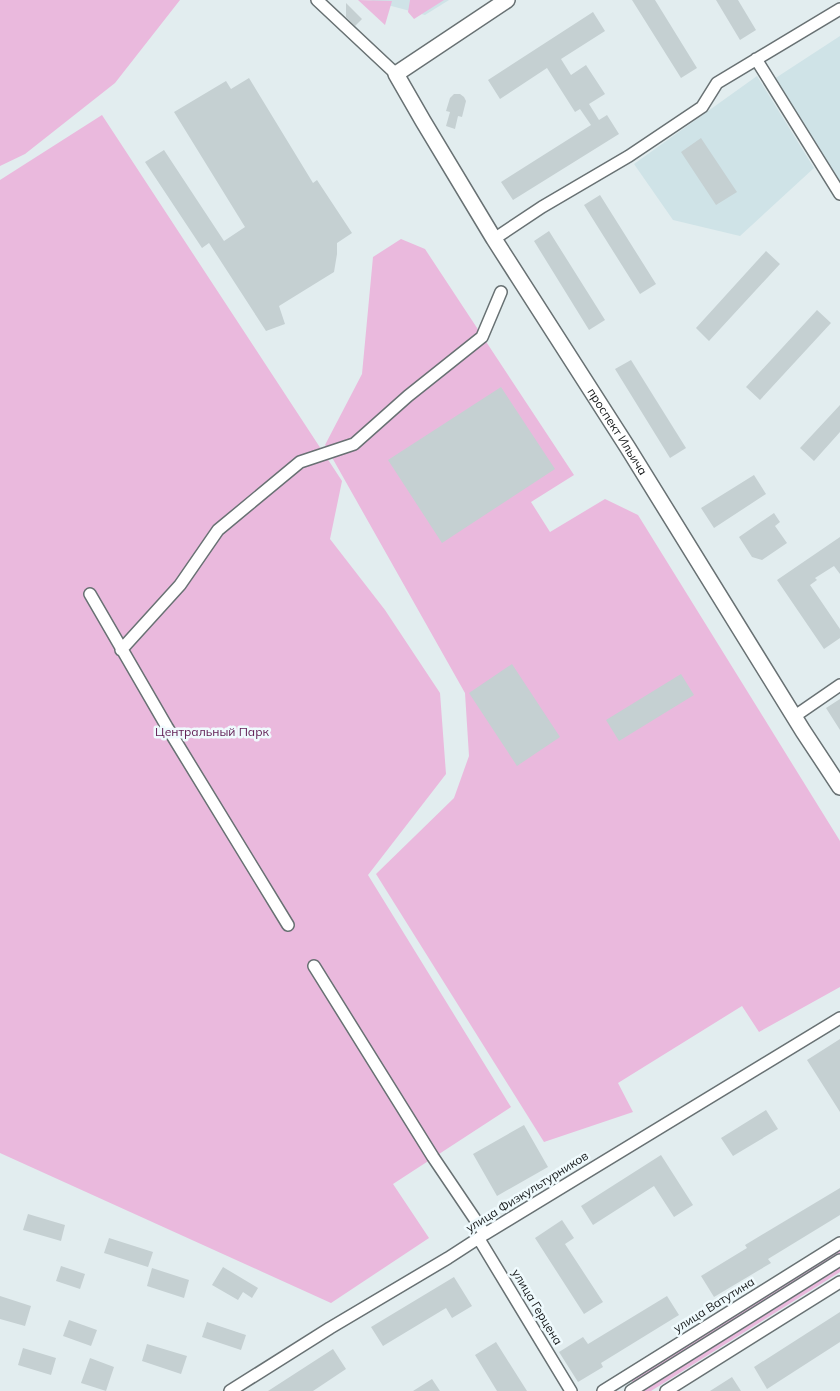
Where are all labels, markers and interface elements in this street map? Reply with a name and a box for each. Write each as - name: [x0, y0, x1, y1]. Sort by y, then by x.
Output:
- street label: проспект Ильича: [584, 385, 651, 478]
- park label: Центральный Парк: [155, 724, 269, 739]
- street label: улица Физкультурников: [463, 1148, 591, 1235]
- street label: улица Герцена: [509, 1266, 566, 1347]
- street label: улица Ватутина: [670, 1274, 757, 1335]

